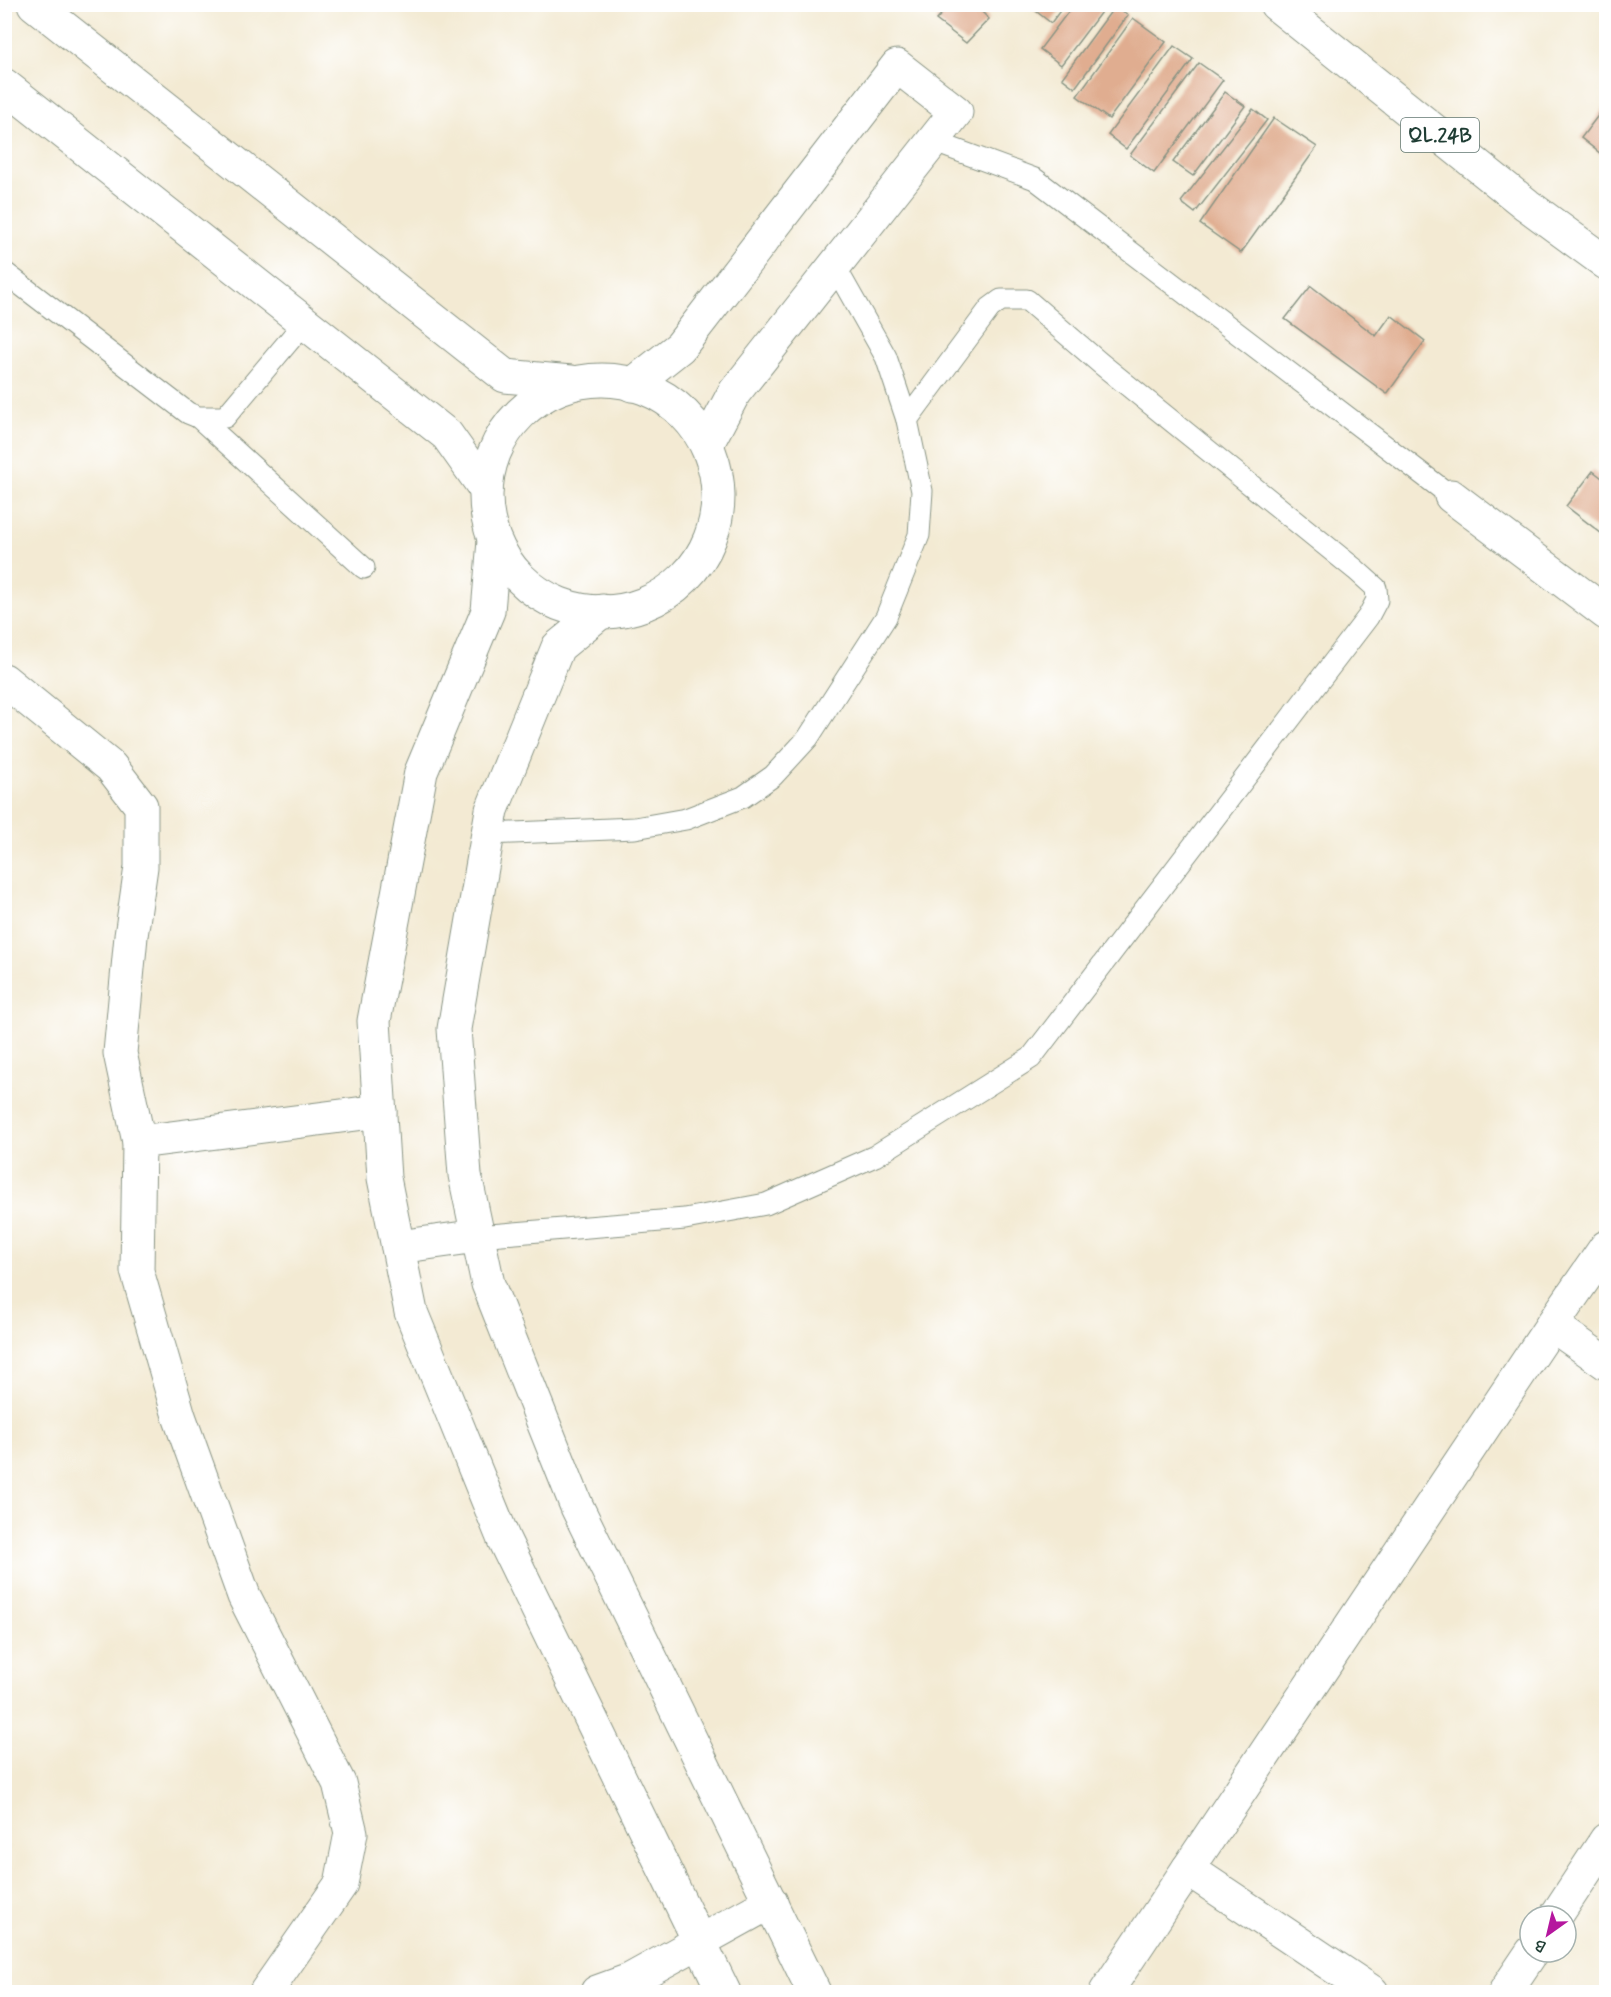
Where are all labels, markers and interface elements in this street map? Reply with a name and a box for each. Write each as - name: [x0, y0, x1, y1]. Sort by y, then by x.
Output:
- road number: QL.24B: [1401, 118, 1479, 152]
- north arrow: [1518, 1904, 1578, 1964]
- text: B: [1530, 1934, 1551, 1957]

